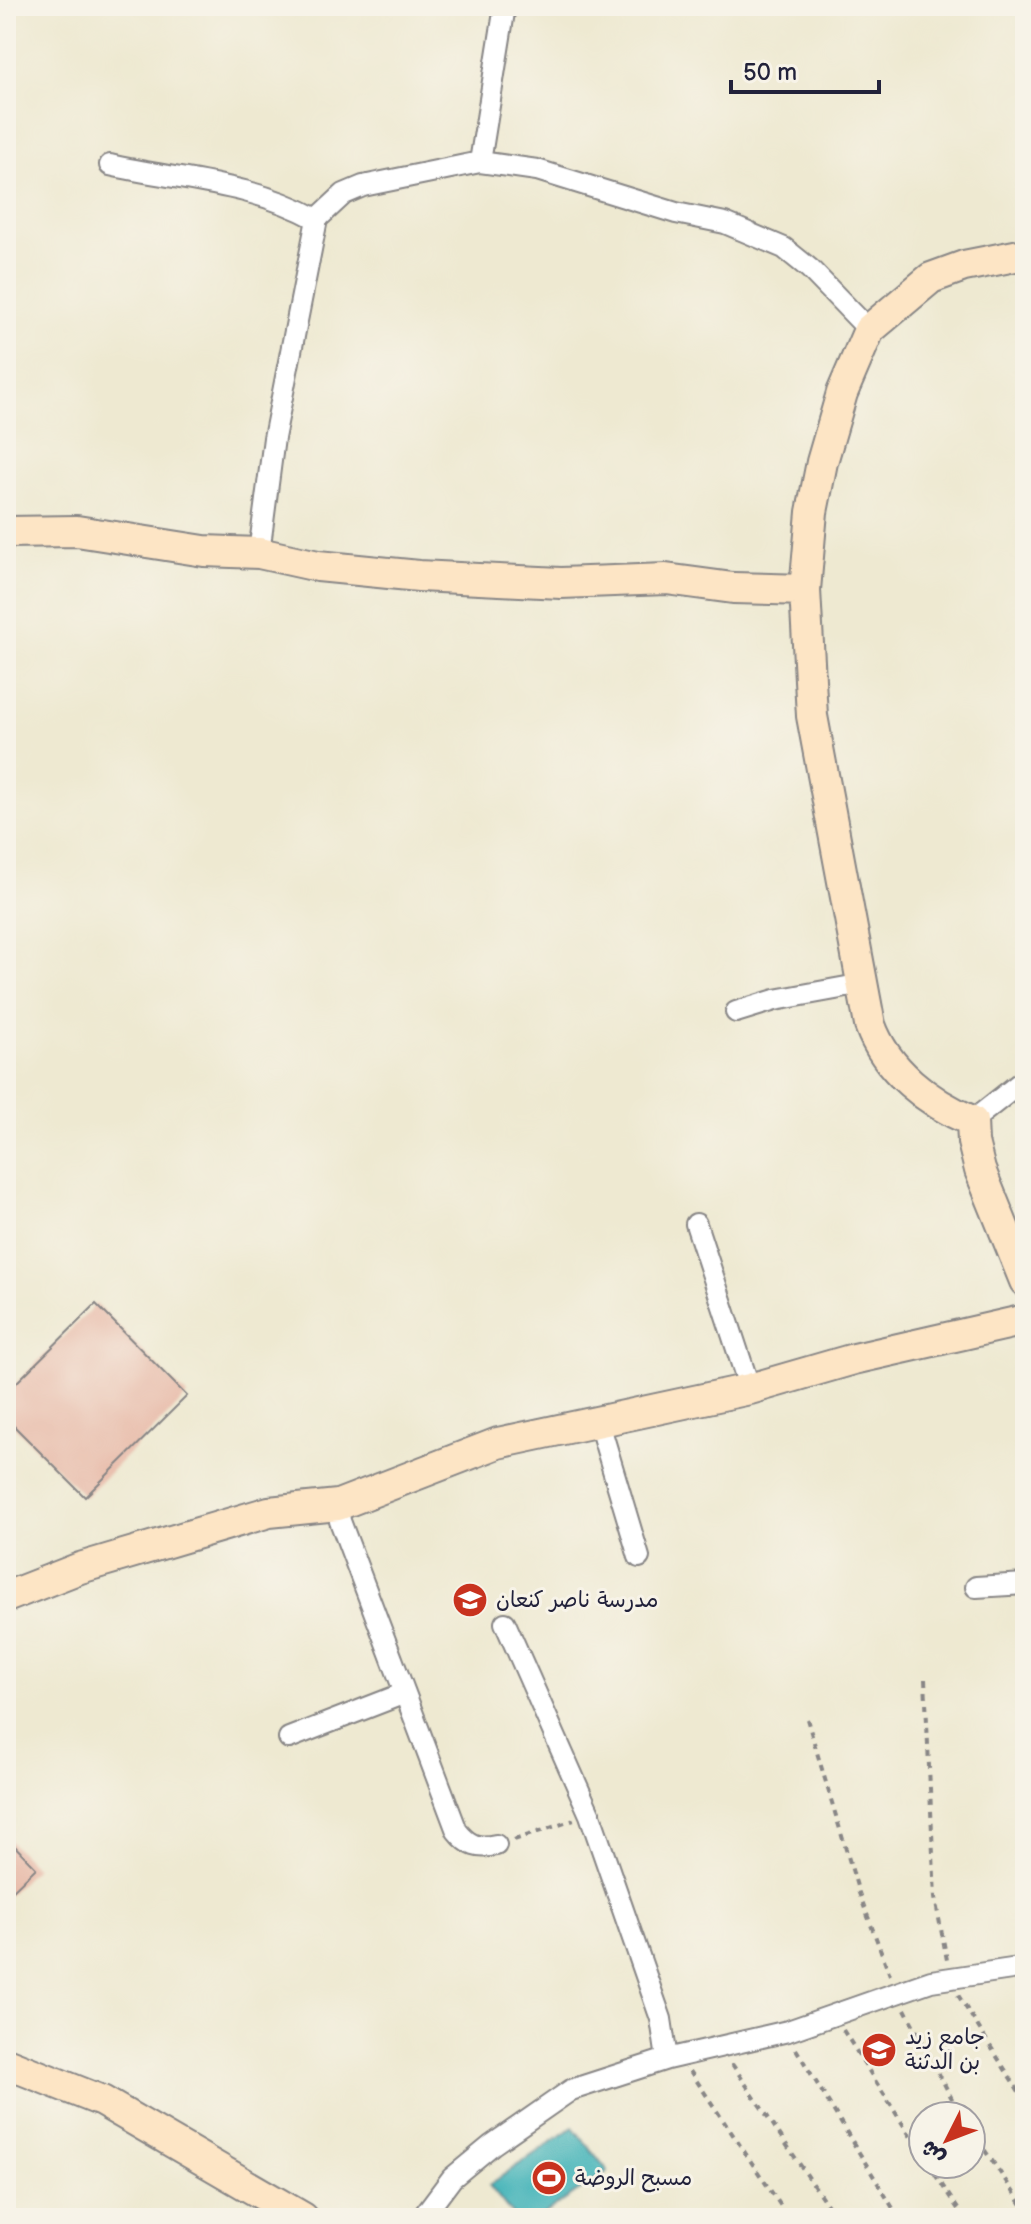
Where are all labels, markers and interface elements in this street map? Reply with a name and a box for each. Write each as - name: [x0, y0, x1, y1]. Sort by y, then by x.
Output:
- scale bar: [731, 44, 879, 94]
- text: 50 m: [743, 58, 797, 87]
- school or university icon: مدرسة ناصر كنعان: [451, 1581, 489, 1619]
- place label: مدرسة ناصر كنعان: [496, 1587, 658, 1614]
- place label: جامع زيد بن الدثنة: [905, 2024, 985, 2076]
- school or university icon: جامع زيد بن الدثنة: [860, 2031, 898, 2069]
- north arrow: [907, 2100, 987, 2180]
- text: ش: [915, 2134, 951, 2170]
- sports icon: مسبح الروضة: [530, 2159, 568, 2197]
- place label: مسبح الروضة: [575, 2165, 692, 2193]

